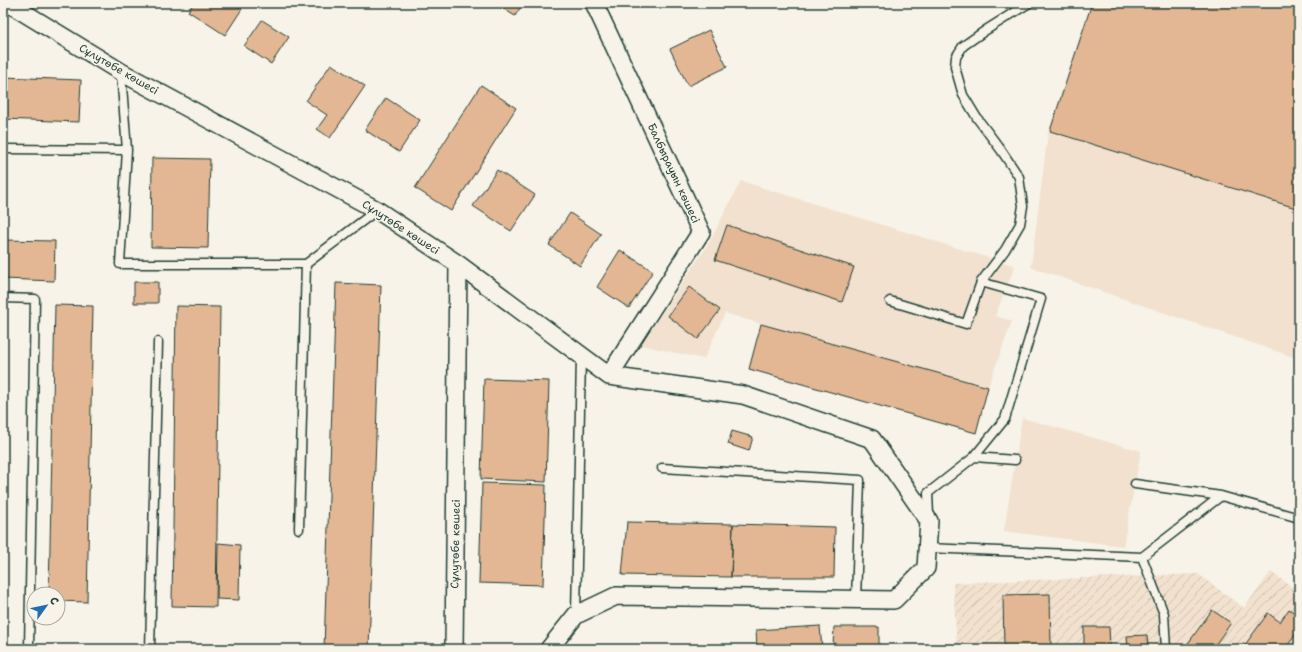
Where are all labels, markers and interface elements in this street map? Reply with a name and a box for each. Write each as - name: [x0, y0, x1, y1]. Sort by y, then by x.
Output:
- street label: Сұлутөбе көшесі: [76, 41, 161, 98]
- street label: Балбырауын көшесі: [644, 121, 703, 226]
- street label: Сұлутөбе көшесі: [359, 197, 442, 258]
- street label: Сұлутөбе көшесі: [447, 499, 464, 589]
- north arrow: [26, 586, 66, 626]
- text: С: [46, 594, 62, 608]

